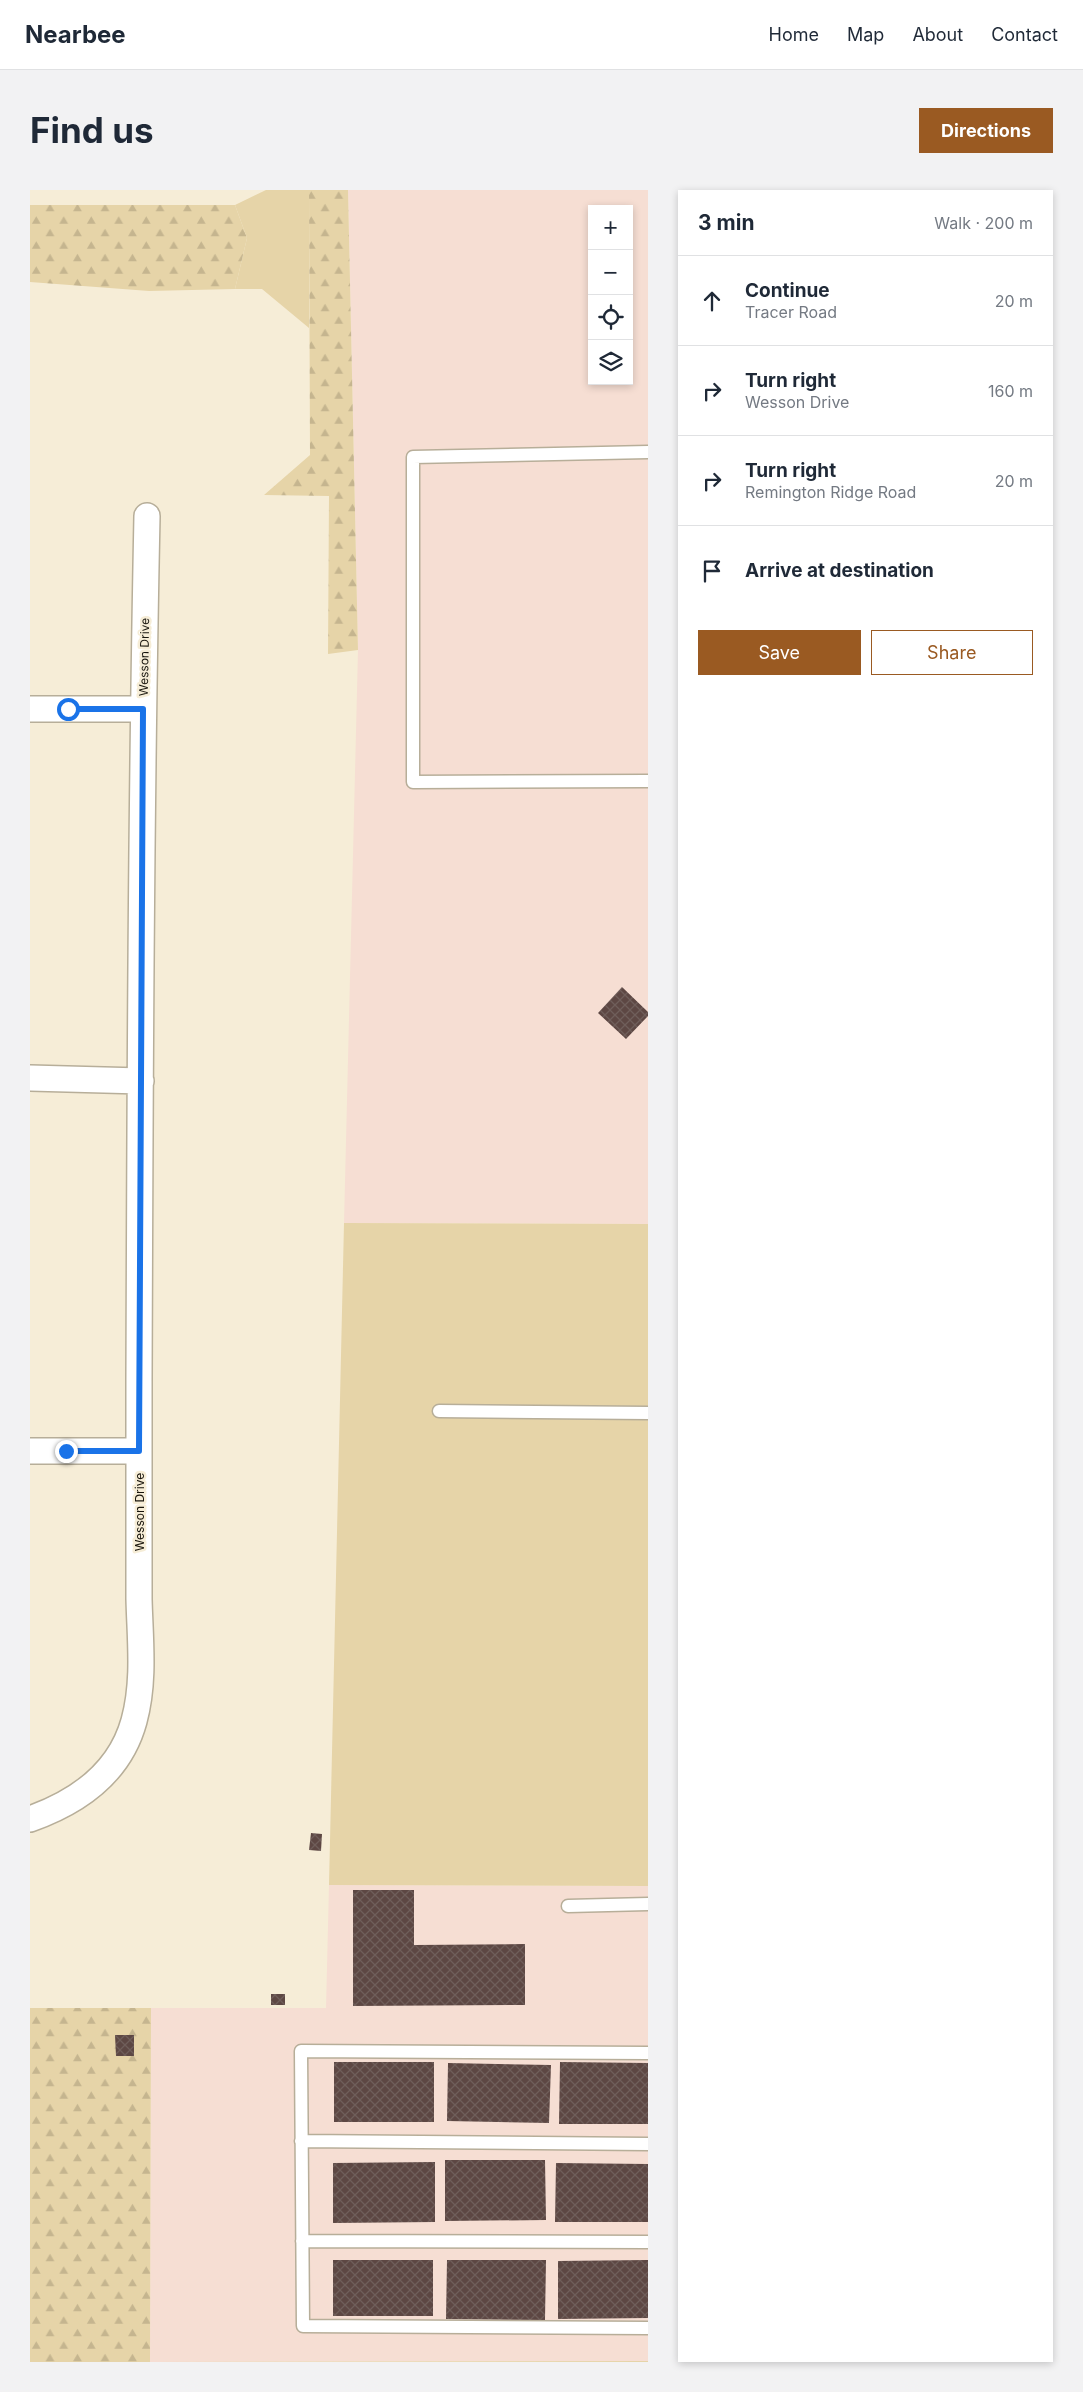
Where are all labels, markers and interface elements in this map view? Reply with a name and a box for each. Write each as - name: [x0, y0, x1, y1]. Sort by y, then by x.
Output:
- text: Nearbee: [25, 20, 126, 49]
- text: Home: [769, 24, 819, 45]
- text: Map: [847, 24, 884, 45]
- text: About: [912, 24, 963, 45]
- text: Contact: [991, 24, 1058, 45]
- button: Directions: [919, 108, 1053, 153]
- text: Find us: [30, 109, 154, 151]
- map controls: [588, 205, 633, 385]
- button: +: [588, 205, 633, 250]
- text: 3 min: [698, 210, 754, 235]
- text: Walk · 200 m: [934, 213, 1033, 233]
- button: −: [588, 250, 633, 295]
- text: Continue: [745, 279, 830, 302]
- icon: ahead: [698, 287, 726, 315]
- text: 20 m: [995, 291, 1033, 311]
- button: locate: [588, 295, 633, 340]
- text: Tracer Road: [745, 302, 837, 322]
- button: layers: [588, 340, 633, 385]
- text: Turn right: [745, 369, 836, 392]
- icon: right: [698, 377, 726, 405]
- text: 160 m: [988, 381, 1033, 401]
- text: Wesson Drive: [745, 392, 849, 412]
- text: Turn right: [745, 459, 836, 482]
- icon: right: [698, 467, 726, 495]
- text: 20 m: [995, 471, 1033, 491]
- text: Remington Ridge Road: [745, 482, 916, 502]
- icon: arrive: [698, 557, 726, 585]
- text: Arrive at destination: [745, 559, 934, 582]
- street label: Wesson Drive: [136, 618, 152, 696]
- button: Save: [698, 630, 861, 675]
- button: Share: [871, 630, 1033, 675]
- route start: [57, 698, 80, 721]
- route end: [55, 1440, 78, 1463]
- street label: Wesson Drive: [132, 1473, 147, 1551]

